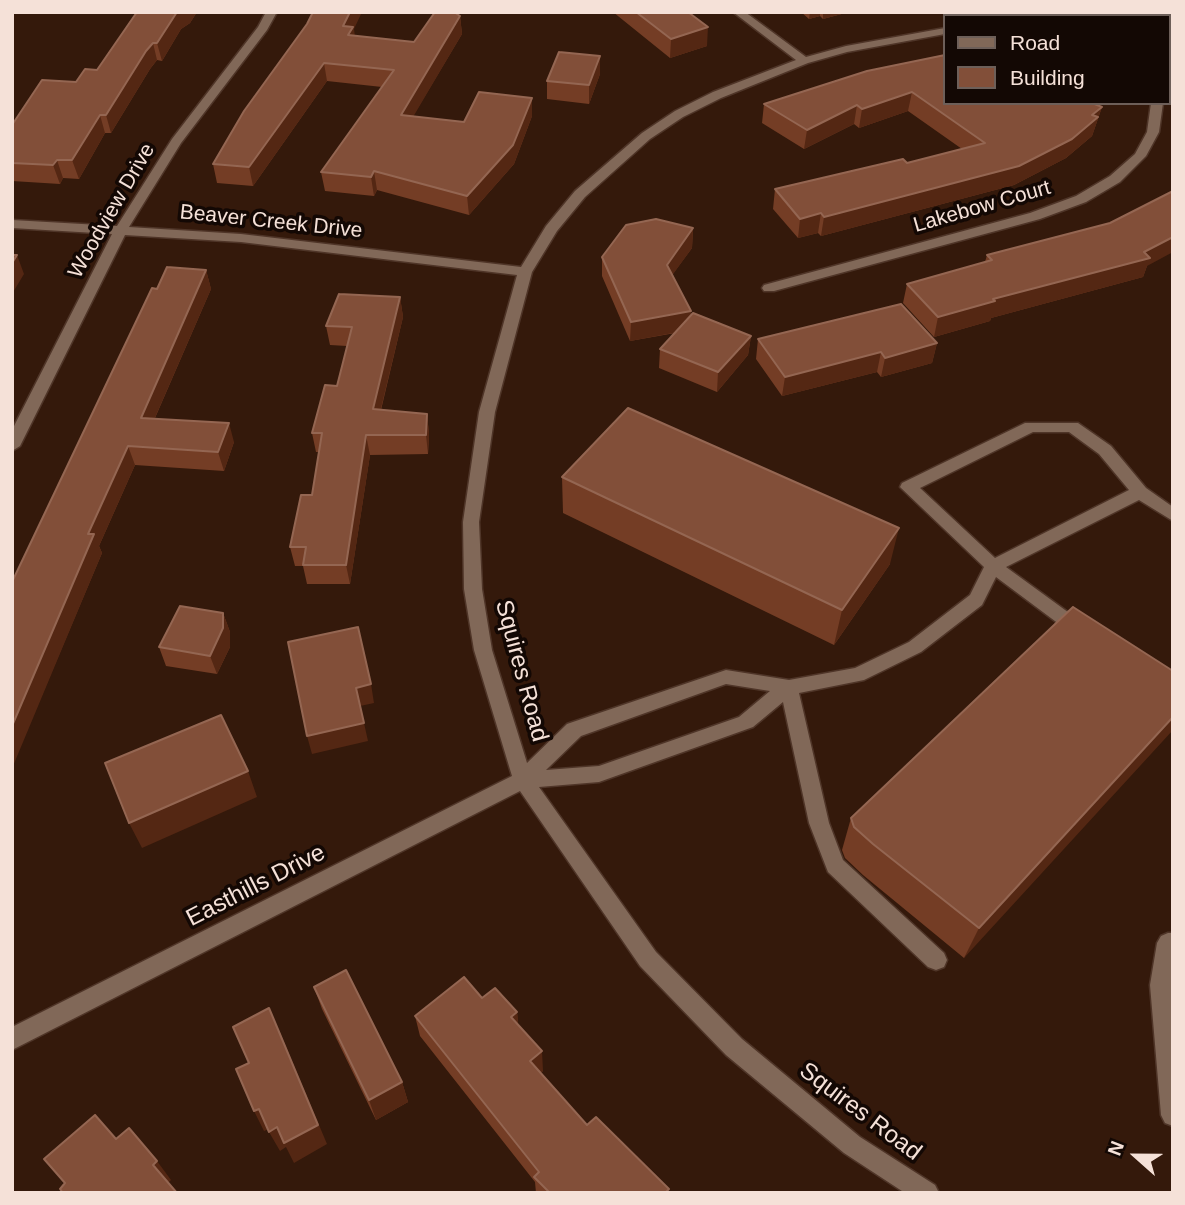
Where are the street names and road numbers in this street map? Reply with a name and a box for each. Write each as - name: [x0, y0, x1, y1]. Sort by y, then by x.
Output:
- street label: Woodview Drive: [63, 139, 161, 283]
- street label: Lakebow Court: [911, 175, 1053, 239]
- street label: Beaver Creek Drive: [179, 200, 363, 244]
- street label: Squires Road: [488, 597, 554, 745]
- street label: Easthills Drive: [182, 839, 330, 933]
- street label: Squires Road: [793, 1057, 927, 1167]

